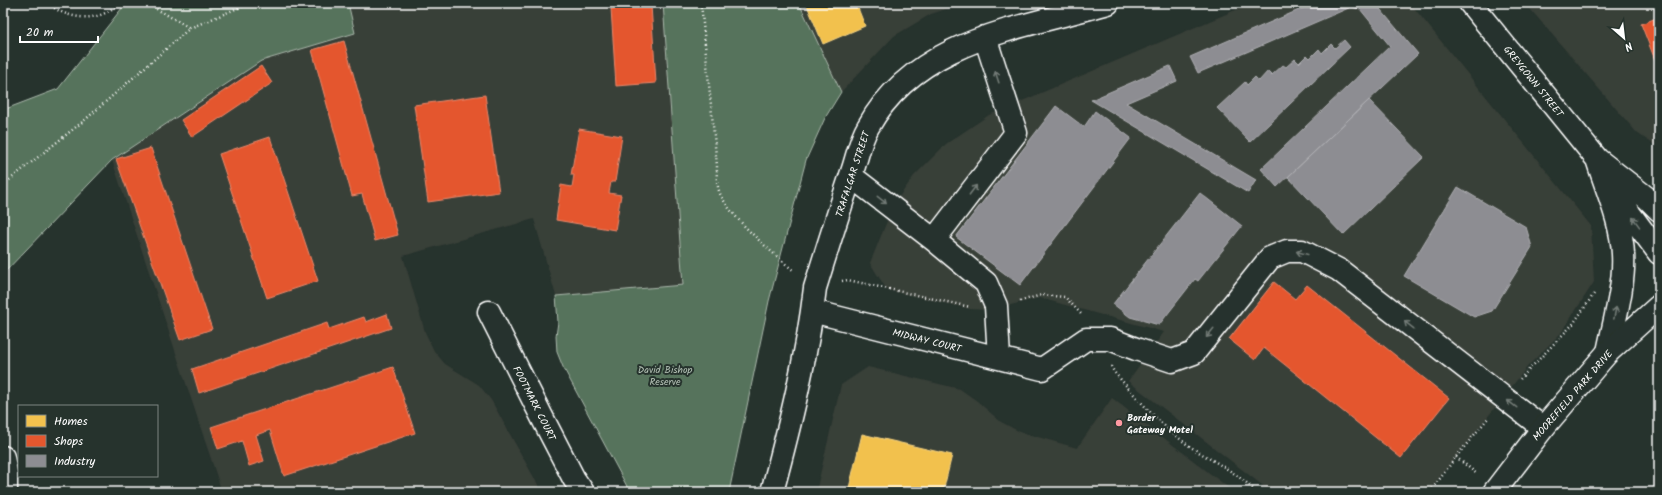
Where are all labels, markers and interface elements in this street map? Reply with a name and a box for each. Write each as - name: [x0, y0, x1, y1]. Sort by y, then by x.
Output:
- scale bar: [20, 18, 98, 44]
- north arrow: [1604, 18, 1644, 58]
- text: 20 m: [26, 23, 54, 42]
- text: N: [1621, 36, 1636, 56]
- street label: GREYGOWN STREET: [1499, 42, 1568, 122]
- one-way arrow: [993, 71, 1001, 83]
- street label: TRAFALGAR STREET: [831, 128, 875, 219]
- one-way arrow: [968, 184, 977, 195]
- one-way arrow: [876, 196, 887, 204]
- one-way arrow: [1632, 217, 1640, 228]
- one-way arrow: [1295, 249, 1308, 256]
- one-way arrow: [1611, 307, 1619, 320]
- one-way arrow: [1404, 320, 1415, 329]
- street label: MIDWAY COURT: [891, 325, 964, 358]
- one-way arrow: [1205, 328, 1214, 338]
- street label: MOOREFIELD PARK DRIVE: [1529, 346, 1618, 445]
- park label: David Bishop Reserve: [638, 362, 692, 390]
- street label: FOOTMARK COURT: [508, 363, 561, 445]
- one-way arrow: [1507, 400, 1518, 408]
- legend: [18, 405, 158, 477]
- place label: Border Gateway Motel: [1127, 410, 1193, 438]
- text: Homes: [54, 412, 88, 431]
- marker: Border Gateway Motel: [1114, 418, 1124, 428]
- text: Shops: [54, 432, 83, 451]
- text: Industry: [54, 452, 96, 471]

